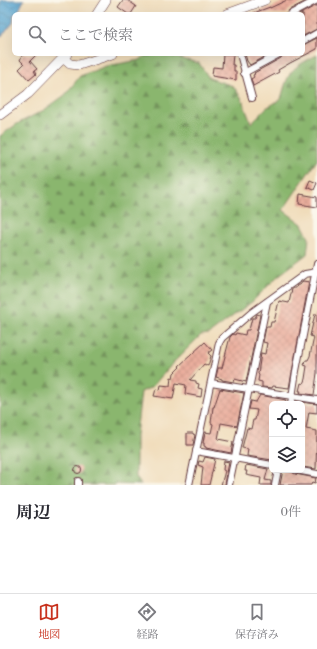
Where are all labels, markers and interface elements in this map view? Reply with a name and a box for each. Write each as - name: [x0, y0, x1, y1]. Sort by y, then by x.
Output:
- search box: [12, 12, 305, 56]
- icon: search: [26, 23, 48, 45]
- text: ここで検索: [58, 29, 133, 44]
- map controls: [269, 401, 305, 473]
- button: locate: [269, 401, 305, 437]
- button: layers: [269, 437, 305, 473]
- text: 周辺: [16, 505, 50, 522]
- text: 0件: [280, 506, 301, 519]
- tab: 地図: [38, 601, 60, 643]
- tab: 経路: [136, 601, 158, 643]
- tab: 保存済み: [235, 601, 279, 643]

